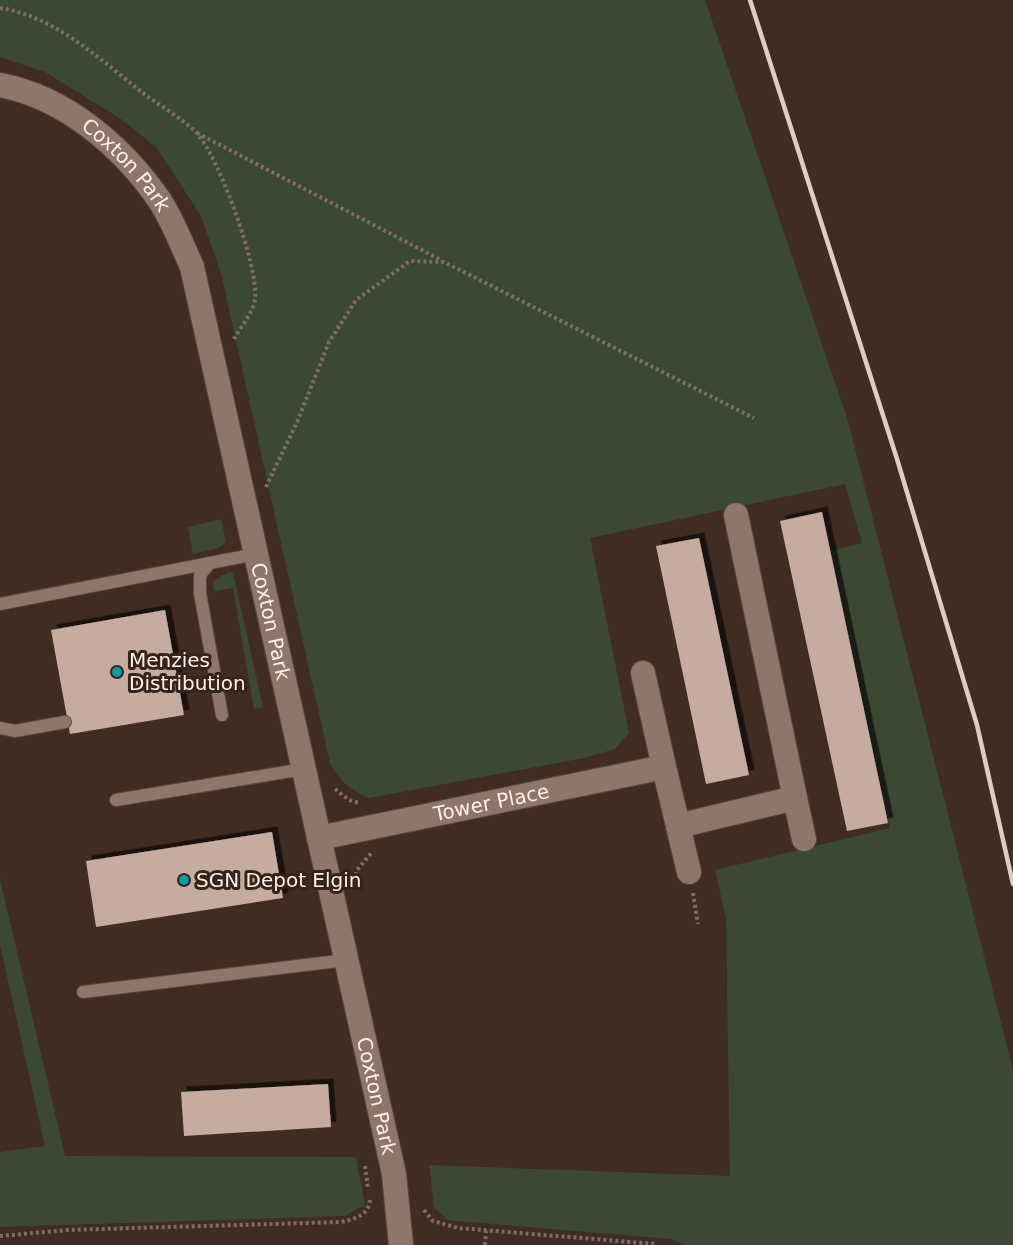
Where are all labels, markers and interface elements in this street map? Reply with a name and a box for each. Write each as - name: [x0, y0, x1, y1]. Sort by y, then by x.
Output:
- street label: Coxton Park: [77, 113, 176, 216]
- street label: Coxton Park: [246, 560, 296, 683]
- place label: Menzies Distribution: [129, 648, 246, 695]
- marker: Menzies Distribution: [110, 665, 124, 679]
- street label: Tower Place: [430, 779, 551, 826]
- place label: SGN Depot Elgin: [196, 868, 361, 892]
- marker: SGN Depot Elgin: [177, 873, 191, 887]
- street label: Coxton Park: [352, 1035, 401, 1157]

